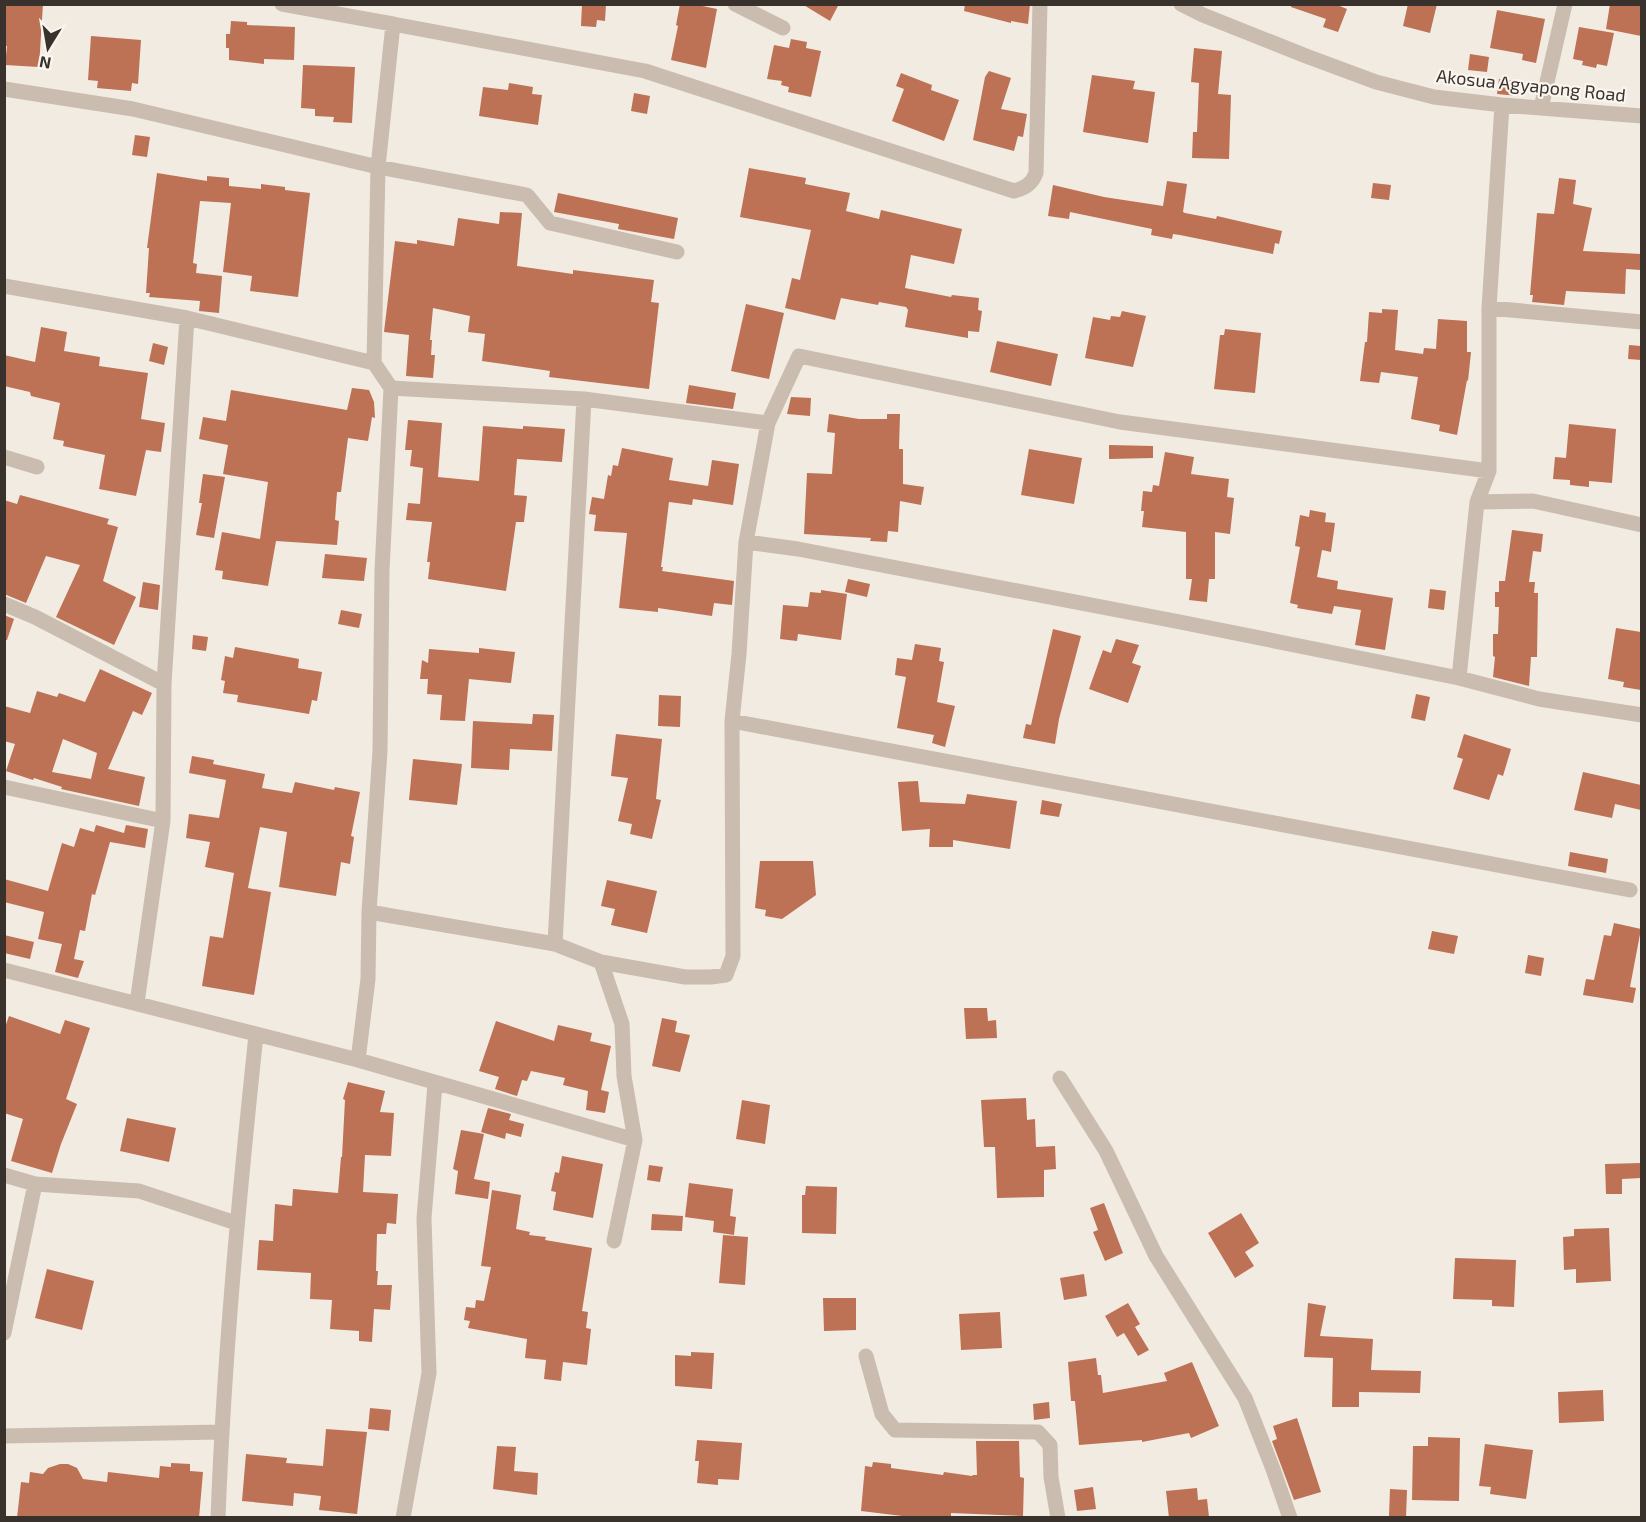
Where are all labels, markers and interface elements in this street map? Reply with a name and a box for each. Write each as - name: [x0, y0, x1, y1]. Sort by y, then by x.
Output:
- north arrow: [18, 18, 78, 78]
- text: N: [38, 53, 53, 74]
- street label: Akosua Agyapong Road: [1435, 64, 1627, 106]

